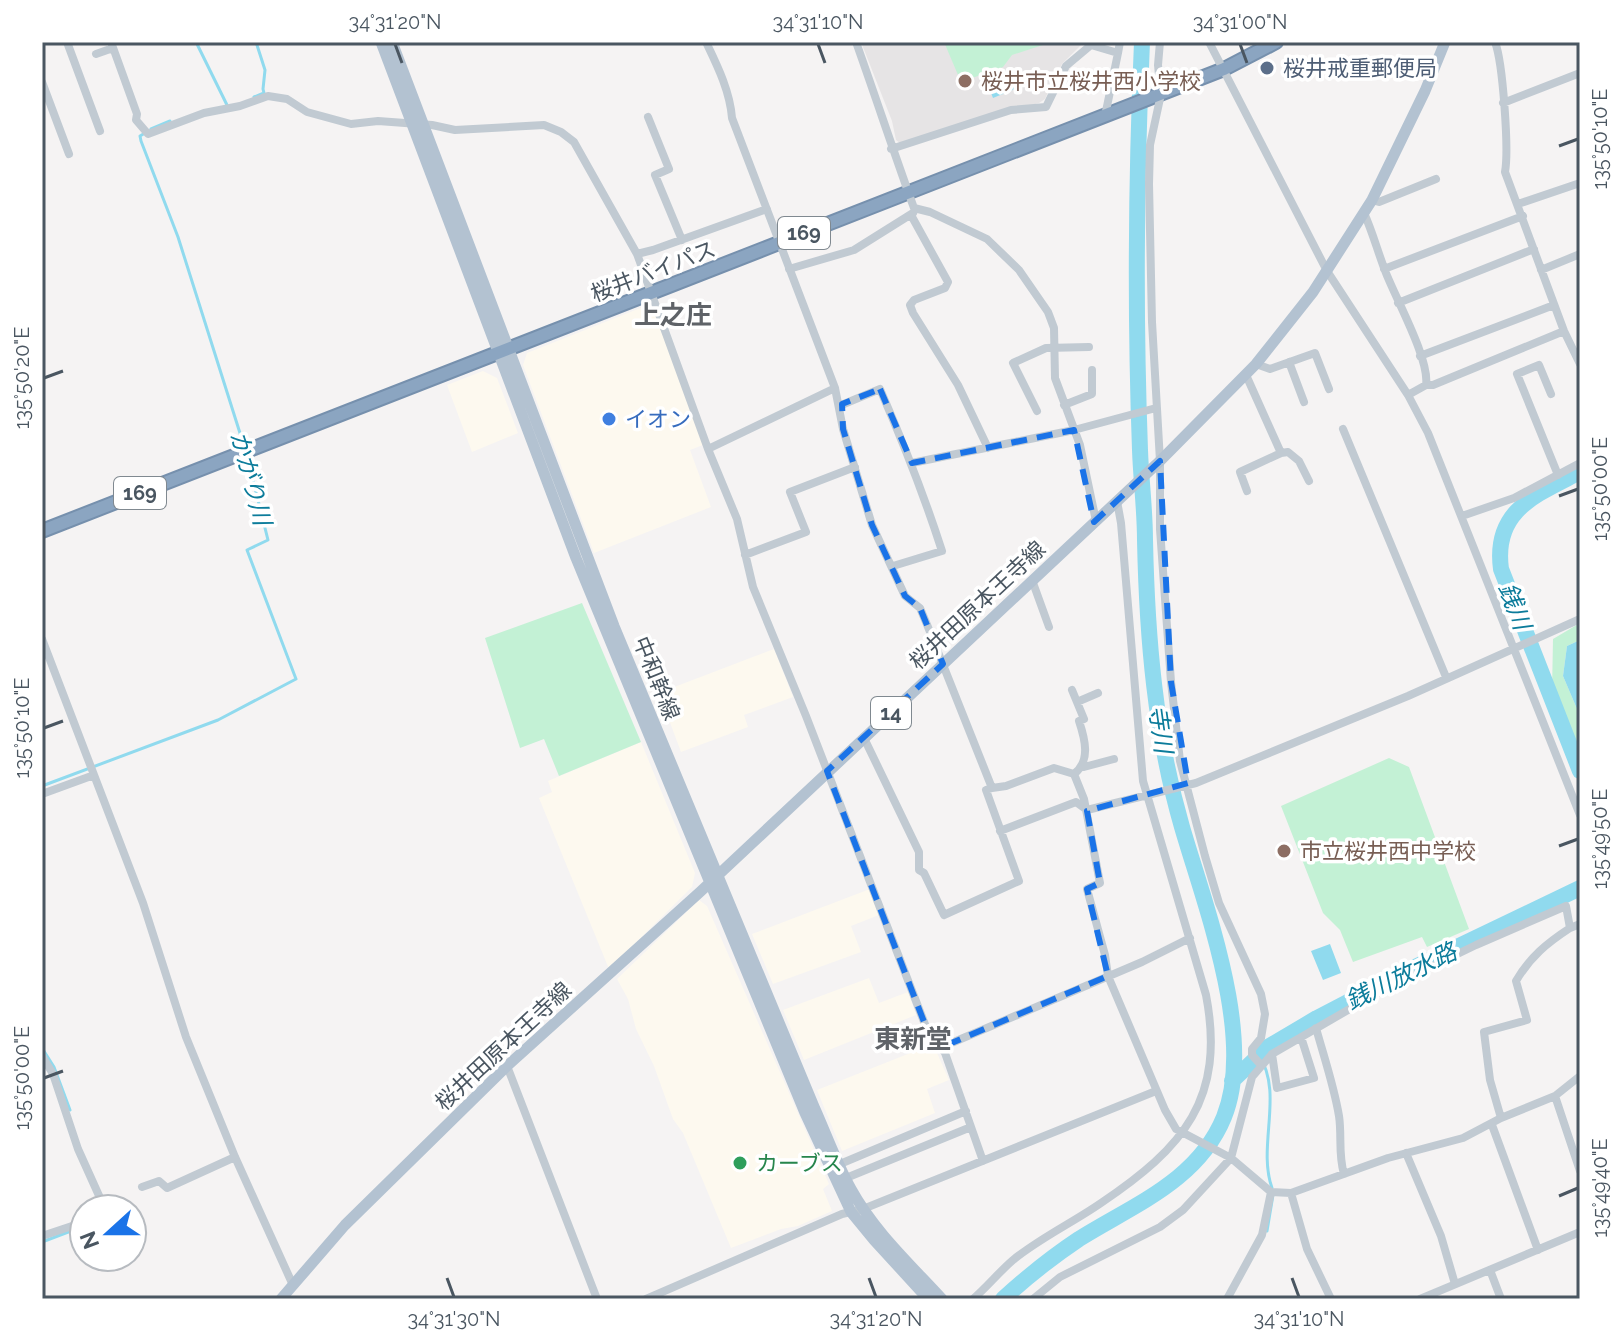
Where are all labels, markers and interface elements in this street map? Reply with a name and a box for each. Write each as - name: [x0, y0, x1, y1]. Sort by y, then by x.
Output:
- text: 34°31'20"N: [349, 10, 441, 34]
- text: 34°31'10"N: [772, 10, 864, 34]
- text: 34°31'00"N: [1193, 10, 1287, 34]
- place label: 桜井戒重郵便局: [1283, 55, 1437, 81]
- marker: 桜井戒重郵便局: [1258, 59, 1276, 77]
- place label: 桜井市立桜井西小学校: [981, 68, 1201, 94]
- marker: 桜井市立桜井西小学校: [956, 72, 974, 90]
- text: 135°50'10"E: [1588, 89, 1612, 189]
- road number: 169: [778, 217, 830, 249]
- street label: 桜井バイパス: [587, 235, 719, 307]
- district label: 上之庄: [634, 300, 712, 330]
- text: 135°50'20"E: [10, 327, 34, 429]
- place label: イオン: [625, 406, 691, 432]
- marker: イオン: [600, 410, 618, 428]
- water label: かがり川: [225, 428, 278, 531]
- text: 135°50'00"E: [1588, 437, 1612, 541]
- road number: 169: [114, 477, 166, 509]
- street label: 桜井田原本王寺線: [904, 535, 1050, 675]
- water label: 銭川: [1493, 578, 1538, 636]
- street label: 中和幹線: [628, 632, 686, 724]
- text: 135°50'10"E: [10, 678, 34, 778]
- road number: 14: [871, 697, 911, 729]
- water label: 寺川: [1143, 703, 1179, 758]
- text: 135°49'50"E: [1588, 789, 1612, 889]
- place label: 市立桜井西中学校: [1300, 838, 1476, 864]
- marker: 市立桜井西中学校: [1275, 842, 1293, 860]
- water label: 銭川放水路: [1341, 936, 1463, 1015]
- street label: 桜井田原本王寺線: [430, 976, 576, 1116]
- district label: 東新堂: [874, 1024, 952, 1054]
- text: 135°50'00"E: [10, 1026, 34, 1130]
- text: 135°49'40"E: [1588, 1138, 1612, 1238]
- place label: カーブス: [756, 1150, 843, 1176]
- marker: カーブス: [731, 1154, 749, 1172]
- north arrow: [68, 1193, 148, 1273]
- text: N: [74, 1228, 104, 1253]
- text: 34°31'30"N: [407, 1307, 501, 1331]
- text: 34°31'20"N: [830, 1307, 922, 1331]
- text: 34°31'10"N: [1253, 1307, 1345, 1331]

